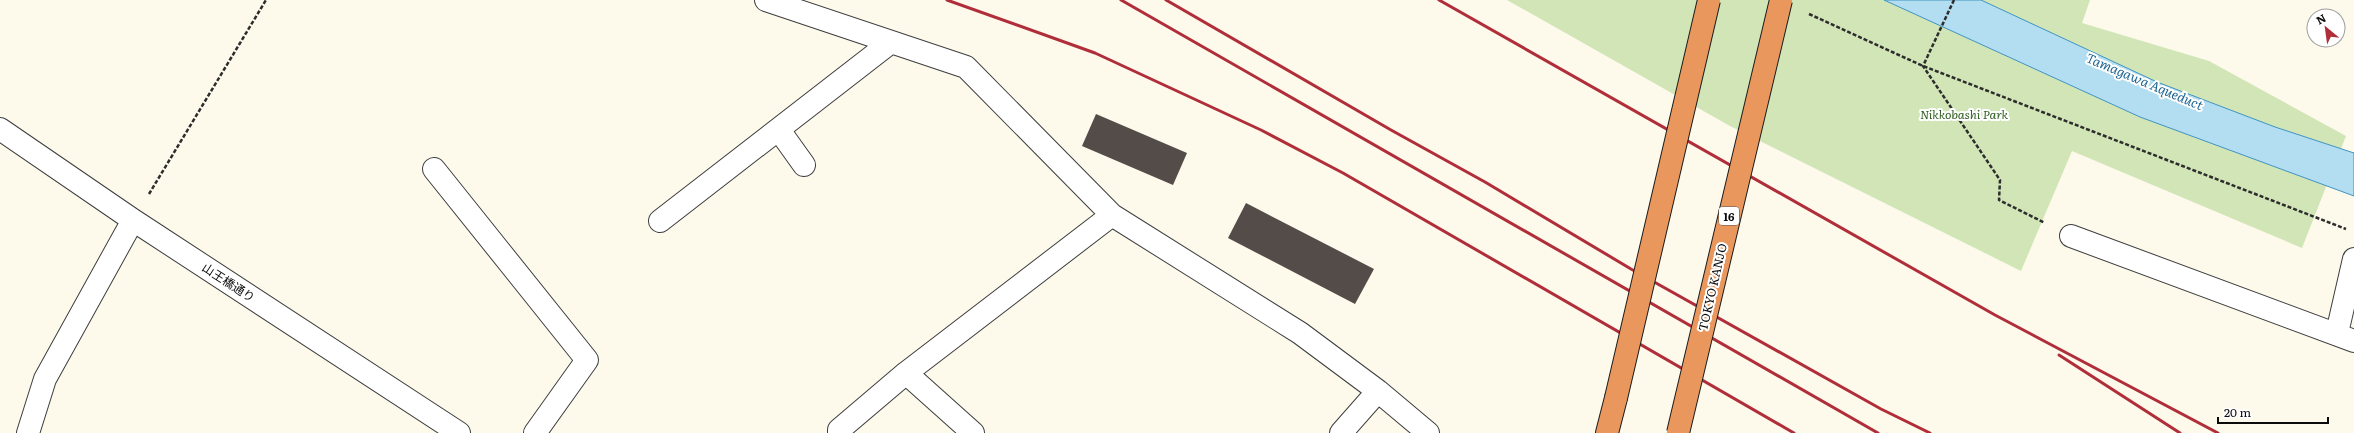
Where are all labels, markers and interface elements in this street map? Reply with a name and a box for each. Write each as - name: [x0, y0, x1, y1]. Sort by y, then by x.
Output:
- north arrow: [2306, 8, 2346, 48]
- text: N: [2313, 9, 2329, 28]
- water label: Tamagawa Aqueduct: [2084, 48, 2207, 115]
- park label: Nikkobashi Park: [1920, 105, 2009, 123]
- road number: 16: [1719, 207, 1739, 225]
- street label: TOKYO KANJO: [1693, 241, 1731, 333]
- street label: 山王橋通り: [199, 258, 259, 306]
- scale bar: [2218, 399, 2328, 425]
- text: 20 m: [2224, 403, 2251, 421]

